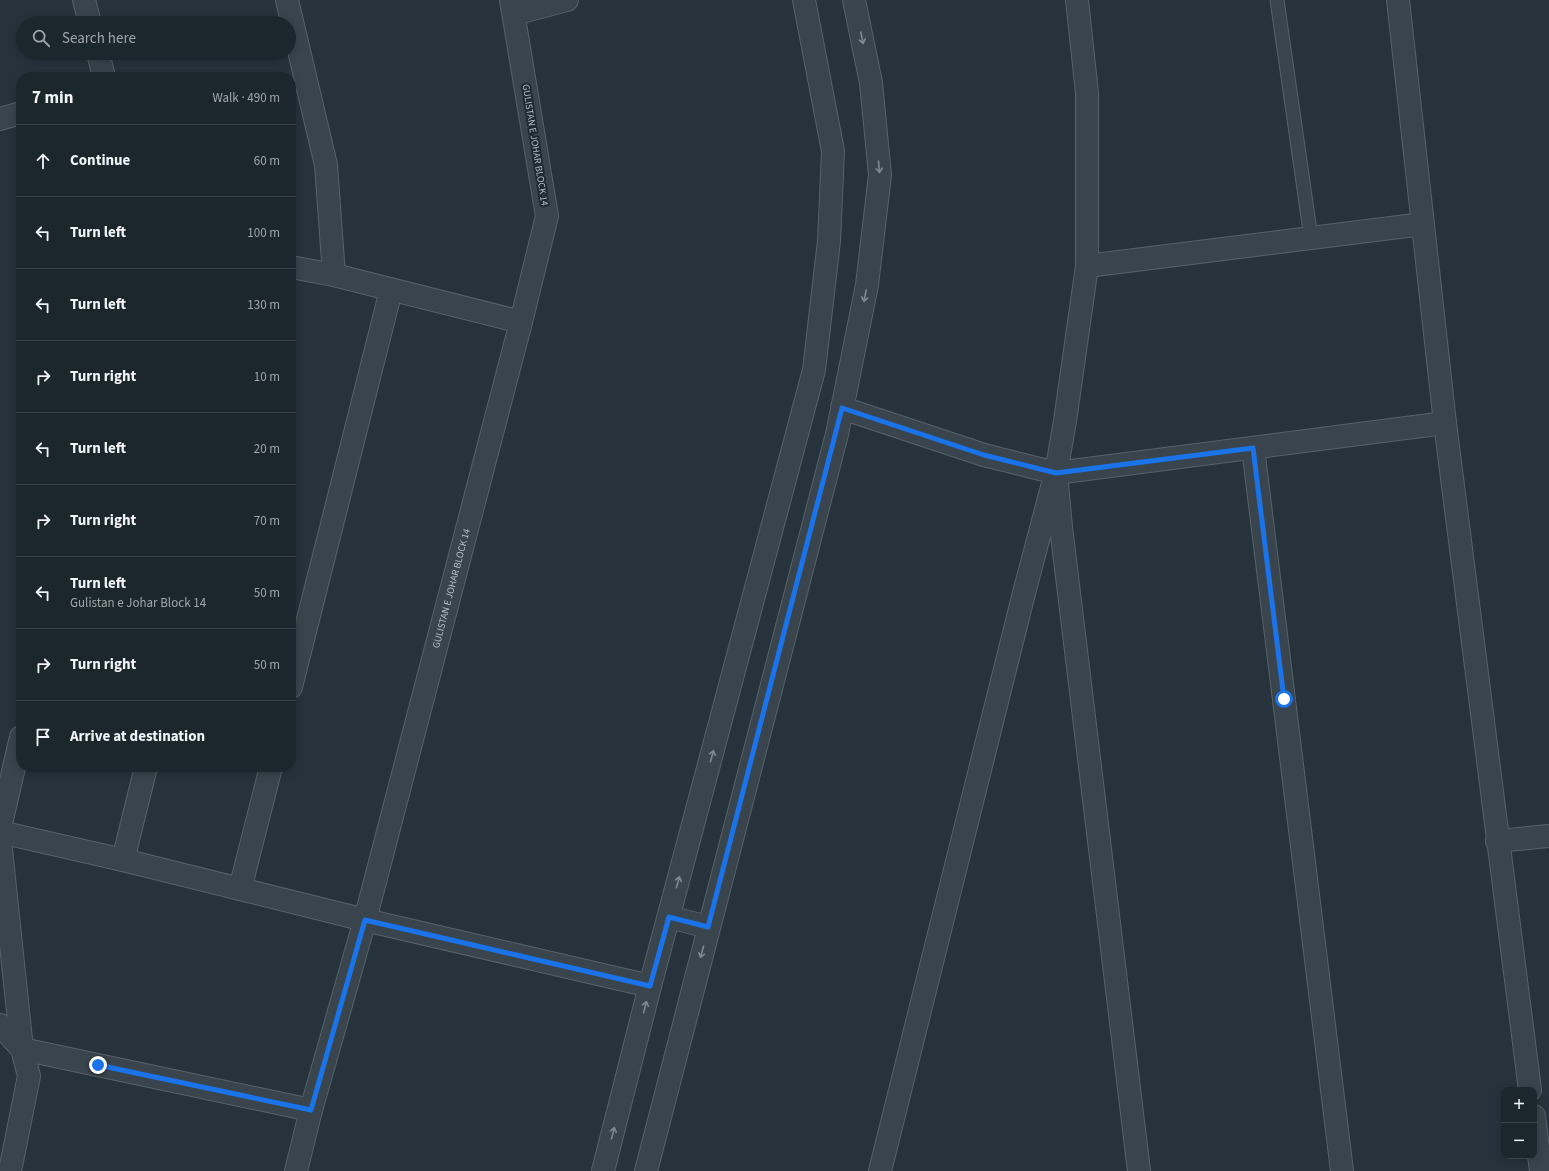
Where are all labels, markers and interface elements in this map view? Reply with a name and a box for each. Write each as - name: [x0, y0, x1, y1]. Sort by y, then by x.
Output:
- search box: [16, 16, 296, 60]
- icon: search: [30, 27, 52, 49]
- text: Search here: [62, 28, 136, 49]
- one-way arrow: [858, 31, 866, 44]
- street label: GULISTAN E JOHAR BLOCK 14: [518, 83, 552, 207]
- text: 7 min: [32, 86, 73, 110]
- text: Walk · 490 m: [212, 89, 280, 107]
- icon: ahead: [32, 150, 54, 172]
- text: Continue: [70, 150, 130, 171]
- text: 60 m: [254, 152, 280, 170]
- one-way arrow: [875, 160, 882, 173]
- icon: left: [32, 222, 54, 244]
- text: Turn left: [70, 222, 126, 243]
- text: 100 m: [247, 224, 280, 242]
- one-way arrow: [861, 289, 869, 302]
- icon: left: [32, 294, 54, 316]
- text: Turn left: [70, 294, 126, 315]
- text: 130 m: [247, 296, 280, 314]
- icon: right: [32, 366, 54, 388]
- text: Turn right: [70, 366, 136, 387]
- text: 10 m: [254, 368, 280, 386]
- icon: left: [32, 438, 54, 460]
- text: Turn left: [70, 438, 126, 459]
- text: 20 m: [254, 440, 280, 458]
- icon: right: [32, 510, 54, 532]
- text: Turn right: [70, 510, 136, 531]
- text: 70 m: [254, 512, 280, 530]
- street label: GULISTAN E JOHAR BLOCK 14: [429, 527, 474, 650]
- text: Turn left: [70, 573, 126, 594]
- icon: left: [32, 582, 54, 604]
- text: 50 m: [254, 584, 280, 602]
- text: Gulistan e Johar Block 14: [70, 594, 206, 612]
- icon: right: [32, 654, 54, 676]
- text: Turn right: [70, 654, 136, 675]
- text: 50 m: [254, 656, 280, 674]
- route start: [1275, 690, 1293, 708]
- icon: arrive: [32, 726, 54, 748]
- text: Arrive at destination: [70, 726, 205, 747]
- one-way arrow: [709, 750, 716, 763]
- one-way arrow: [675, 875, 683, 888]
- one-way arrow: [698, 945, 705, 958]
- one-way arrow: [642, 1001, 649, 1014]
- route end: [89, 1056, 107, 1074]
- map controls: [1501, 1087, 1537, 1159]
- button: +: [1501, 1087, 1537, 1123]
- button: −: [1501, 1123, 1537, 1159]
- one-way arrow: [610, 1127, 617, 1140]

